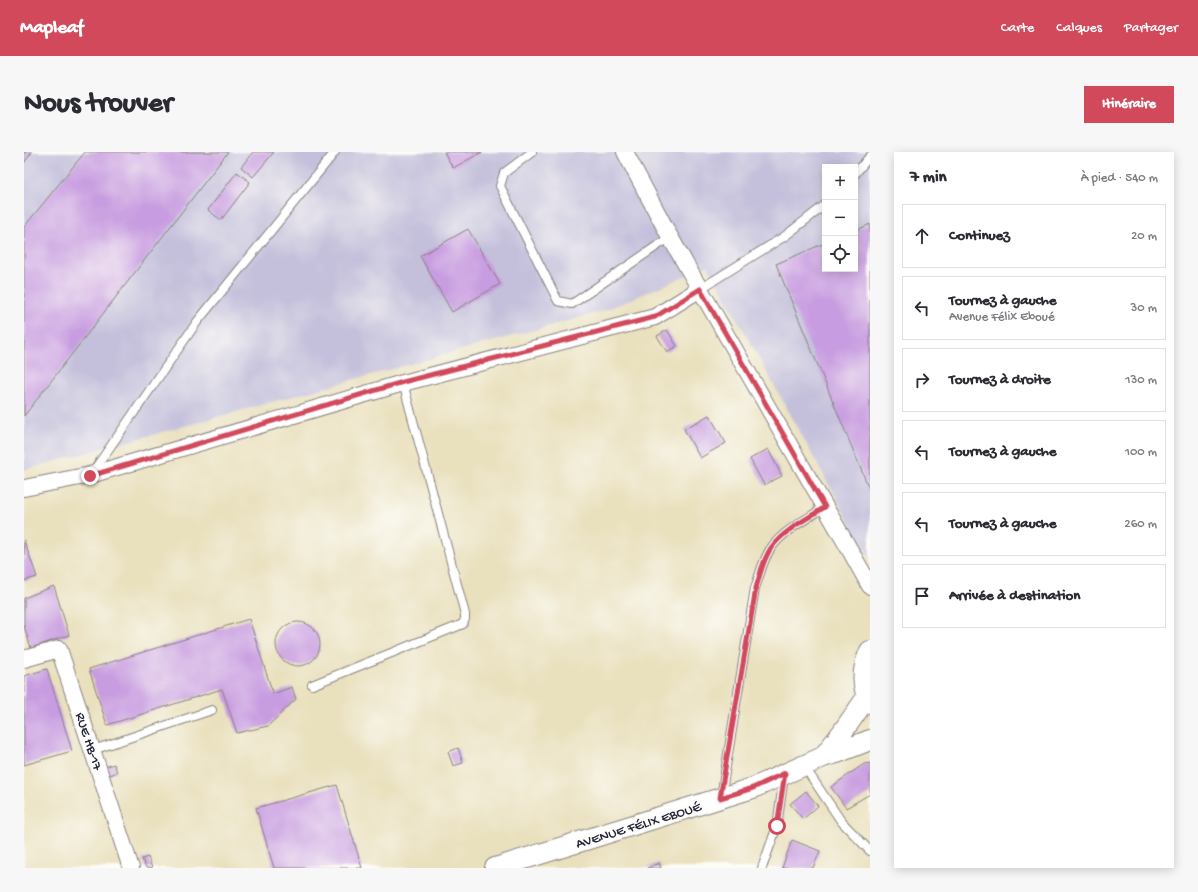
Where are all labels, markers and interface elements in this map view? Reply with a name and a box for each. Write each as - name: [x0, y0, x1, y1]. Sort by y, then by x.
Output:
- text: Mapleaf: [20, 17, 83, 40]
- text: Carte: [1001, 20, 1034, 37]
- text: Calques: [1056, 20, 1102, 37]
- text: Partager: [1124, 20, 1178, 37]
- button: Itinéraire: [1084, 86, 1174, 123]
- text: Nous trouver: [24, 88, 173, 121]
- map controls: [822, 164, 858, 272]
- button: +: [822, 164, 858, 200]
- text: 7 min: [910, 168, 947, 188]
- text: À pied · 540 m: [1081, 171, 1158, 186]
- button: −: [822, 200, 858, 236]
- icon: ahead: [911, 225, 933, 247]
- text: Continuez: [949, 227, 1010, 245]
- text: 20 m: [1131, 229, 1157, 244]
- button: locate: [822, 236, 858, 272]
- text: Tournez à gauche: [949, 292, 1057, 310]
- icon: left: [911, 297, 933, 319]
- text: 30 m: [1131, 301, 1157, 316]
- text: Avenue Félix Eboué: [949, 310, 1055, 325]
- icon: right: [911, 369, 933, 391]
- text: Tournez à droite: [949, 371, 1051, 389]
- text: 130 m: [1125, 373, 1157, 388]
- icon: left: [911, 441, 933, 463]
- text: Tournez à gauche: [949, 443, 1057, 461]
- text: 100 m: [1125, 445, 1157, 460]
- route end: [81, 467, 99, 485]
- icon: left: [911, 513, 933, 535]
- text: Tournez à gauche: [949, 515, 1057, 533]
- text: 260 m: [1124, 517, 1157, 532]
- icon: arrive: [911, 585, 933, 607]
- text: Arrivée à destination: [949, 587, 1080, 605]
- street label: RUE HB-17: [70, 711, 105, 774]
- street label: AVENUE FÉLIX EBOUÉ: [574, 799, 705, 854]
- route start: [768, 817, 786, 835]

